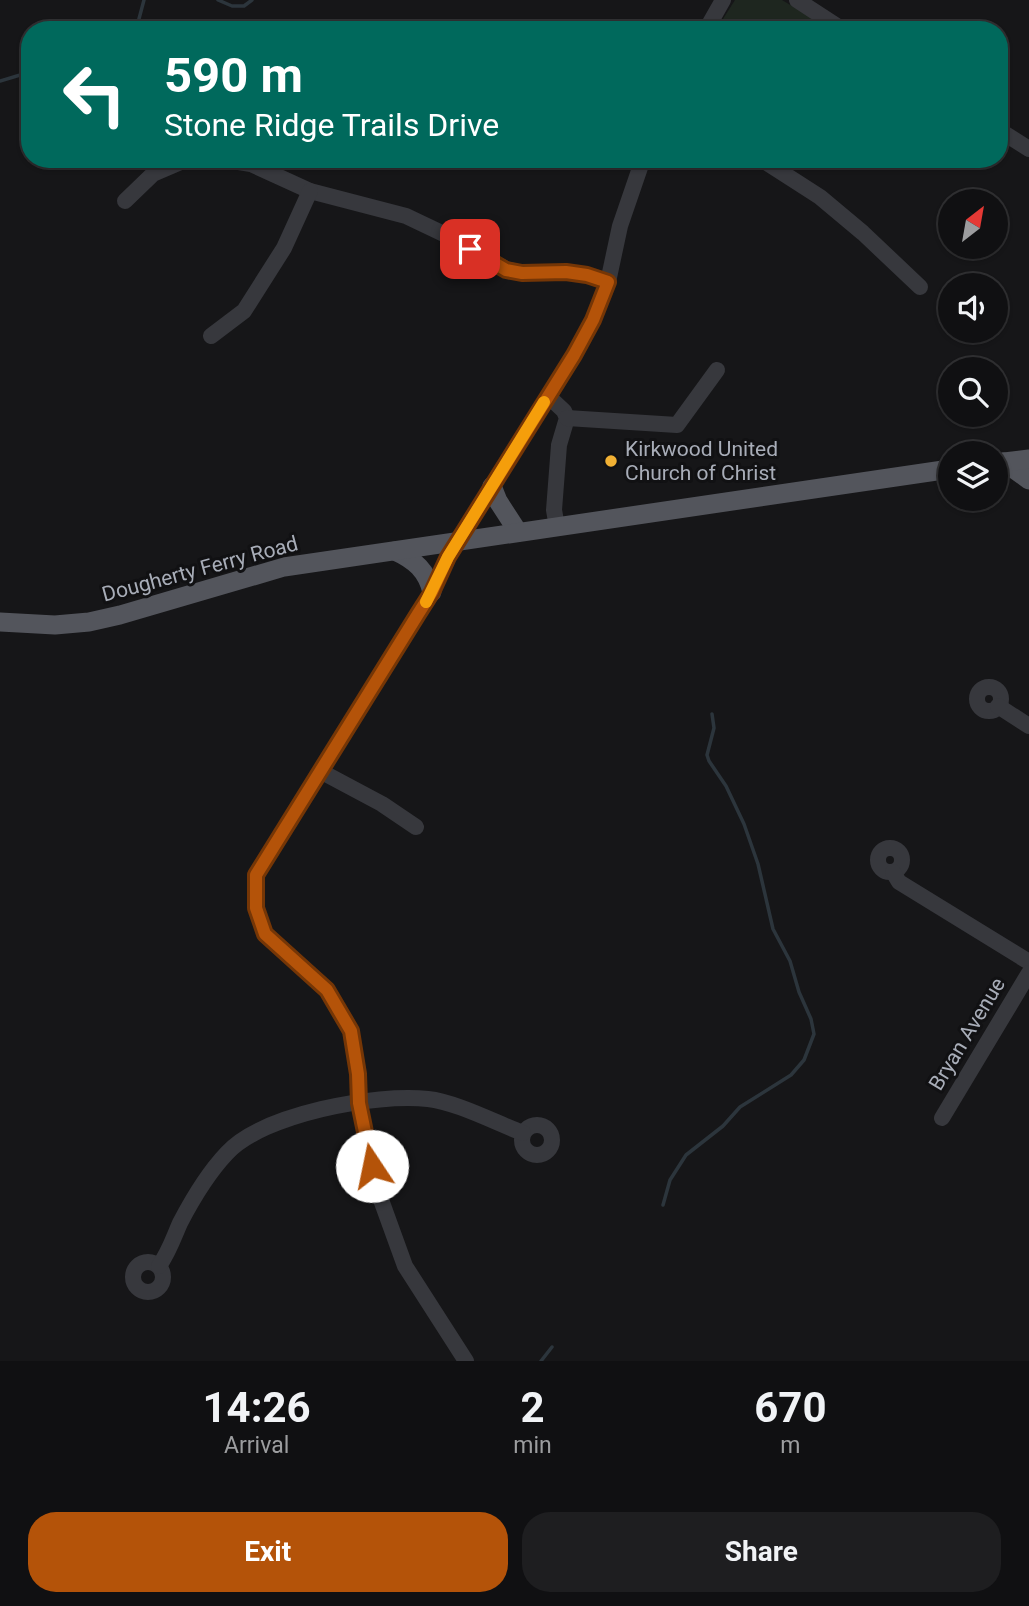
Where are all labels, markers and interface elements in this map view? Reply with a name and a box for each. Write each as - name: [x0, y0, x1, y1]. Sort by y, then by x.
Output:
- text: 590 m: [164, 47, 303, 104]
- icon: left: [49, 49, 140, 140]
- text: Stone Ridge Trails Drive: [164, 106, 499, 144]
- north arrow: [938, 189, 1008, 259]
- map controls: [938, 189, 1008, 511]
- pin: [440, 219, 500, 279]
- icon: arrive: [451, 230, 489, 268]
- button: sound: [938, 273, 1008, 343]
- button: search: [938, 357, 1008, 427]
- place label: Kirkwood United Church of Christ: [625, 437, 778, 485]
- button: layers: [938, 441, 1008, 511]
- marker: Kirkwood United Church of Christ: [603, 453, 619, 469]
- street label: Dougherty Ferry Road: [99, 531, 301, 607]
- street label: Bryan Avenue: [924, 973, 1010, 1095]
- position arrow: [335, 1129, 409, 1203]
- text: 14:26: [203, 1383, 311, 1432]
- text: 2: [520, 1383, 545, 1432]
- text: 670: [754, 1383, 827, 1432]
- text: Arrival: [224, 1432, 289, 1459]
- text: min: [513, 1432, 552, 1459]
- text: m: [780, 1432, 800, 1459]
- button: Exit: [28, 1512, 508, 1592]
- button: Share: [522, 1512, 1001, 1592]

